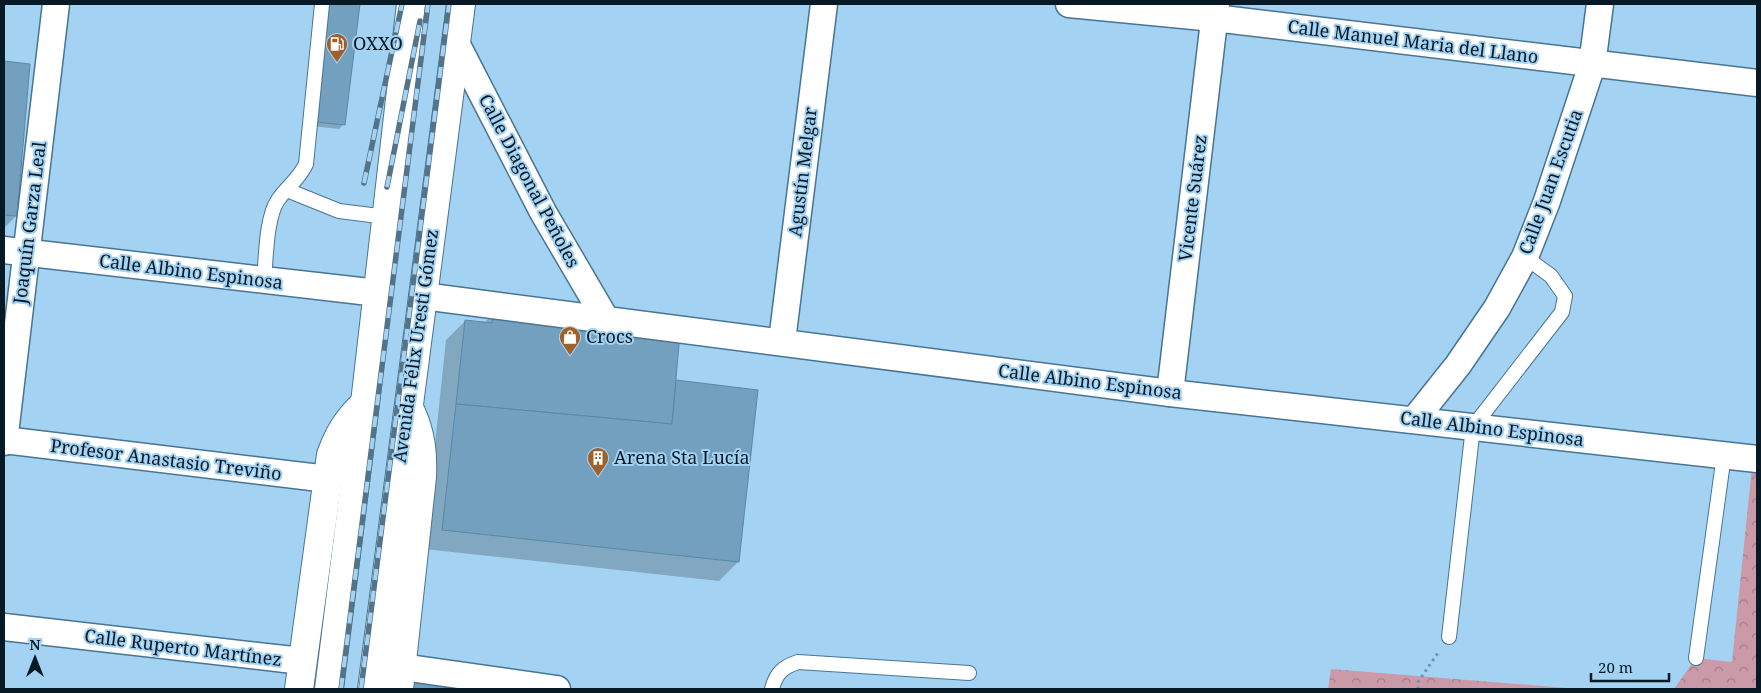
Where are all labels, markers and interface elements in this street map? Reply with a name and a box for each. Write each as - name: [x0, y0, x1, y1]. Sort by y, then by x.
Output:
- street label: Calle Manuel Maria del Llano: [1286, 14, 1540, 68]
- place label: OXXO: [353, 31, 403, 55]
- fuel station icon: OXXO: [325, 32, 349, 63]
- street label: Calle Diagonal Peñoles: [474, 89, 586, 272]
- street label: Agustín Melgar: [782, 105, 822, 238]
- street label: Calle Juan Escutia: [1513, 106, 1587, 258]
- street label: Vicente Suárez: [1172, 133, 1212, 263]
- street label: Joaquín Garza Leal: [7, 140, 51, 306]
- street label: Avenida Félix Uresti Gómez: [387, 227, 443, 464]
- street label: Calle Albino Espinosa: [98, 248, 284, 294]
- place label: Crocs: [586, 324, 633, 348]
- shop icon: Crocs: [558, 325, 582, 356]
- street label: Calle Albino Espinosa: [997, 358, 1183, 404]
- street label: Calle Albino Espinosa: [1399, 405, 1585, 451]
- street label: Profesor Anastasio Treviño: [49, 433, 283, 485]
- place label: Arena Sta Lucía: [614, 445, 750, 469]
- building icon: Arena Sta Lucía: [586, 446, 610, 477]
- street label: Calle Ruperto Martínez: [83, 623, 283, 671]
- north arrow: [10, 633, 60, 683]
- text: N: [29, 635, 41, 654]
- scale bar: [1591, 650, 1668, 682]
- text: 20 m: [1598, 657, 1633, 677]

